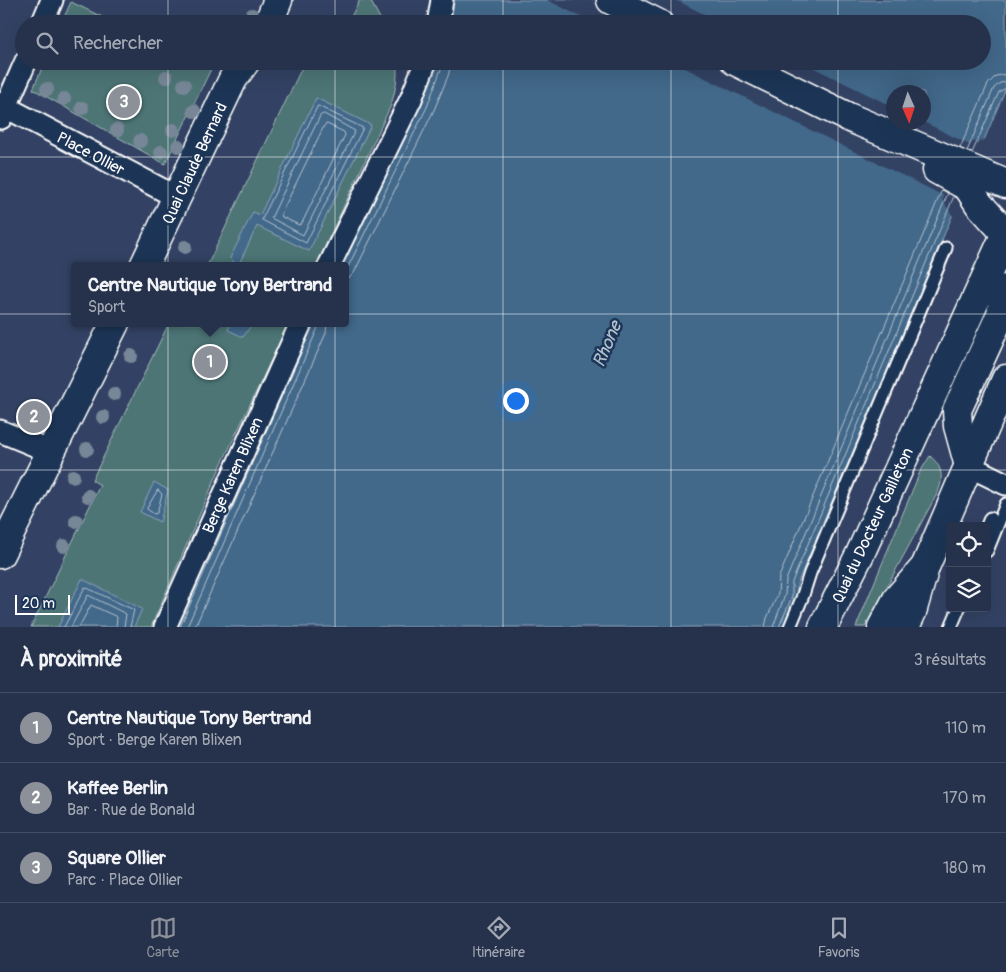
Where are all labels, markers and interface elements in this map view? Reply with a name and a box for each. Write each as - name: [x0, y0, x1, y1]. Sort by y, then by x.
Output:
- search box: [15, 15, 991, 70]
- icon: search: [33, 29, 61, 57]
- text: Rechercher: [73, 31, 163, 55]
- pin: 3: [108, 83, 140, 121]
- north arrow: [886, 85, 931, 130]
- street label: Quai Claude Bernard: [158, 99, 232, 228]
- street label: Place Ollier: [53, 128, 128, 180]
- popup: [71, 262, 349, 327]
- text: Centre Nautique Tony Bertrand: [88, 273, 332, 297]
- text: Sport: [88, 297, 125, 317]
- water label: Rhone: [588, 316, 628, 371]
- pin: 1: [194, 343, 226, 381]
- your location: [503, 388, 529, 414]
- pin: 2: [18, 398, 50, 436]
- street label: Berge Karen Blixen: [198, 414, 267, 537]
- street label: Quai du Docteur Gailleton: [828, 444, 918, 607]
- map controls: [946, 522, 991, 612]
- button: locate: [946, 522, 991, 567]
- button: layers: [946, 567, 991, 612]
- scale bar: [15, 592, 70, 615]
- text: 20 m: [22, 595, 55, 612]
- text: À proximité: [20, 646, 123, 673]
- text: 3 résultats: [914, 650, 986, 670]
- text: Centre Nautique Tony Bertrand: [67, 706, 312, 730]
- text: 1: [33, 718, 39, 738]
- text: 110 m: [945, 718, 986, 738]
- text: Sport · Berge Karen Blixen: [67, 730, 242, 750]
- text: Kaffee Berlin: [67, 776, 168, 800]
- text: 2: [32, 788, 40, 808]
- text: 170 m: [943, 788, 986, 808]
- text: Bar · Rue de Bonald: [67, 800, 195, 820]
- text: Square Ollier: [67, 846, 166, 870]
- text: 3: [32, 858, 40, 878]
- text: 180 m: [943, 858, 986, 878]
- text: Parc · Place Ollier: [67, 870, 182, 890]
- tab: Carte: [146, 914, 179, 961]
- tab: Itinéraire: [472, 914, 525, 961]
- tab: Favoris: [818, 914, 860, 961]

